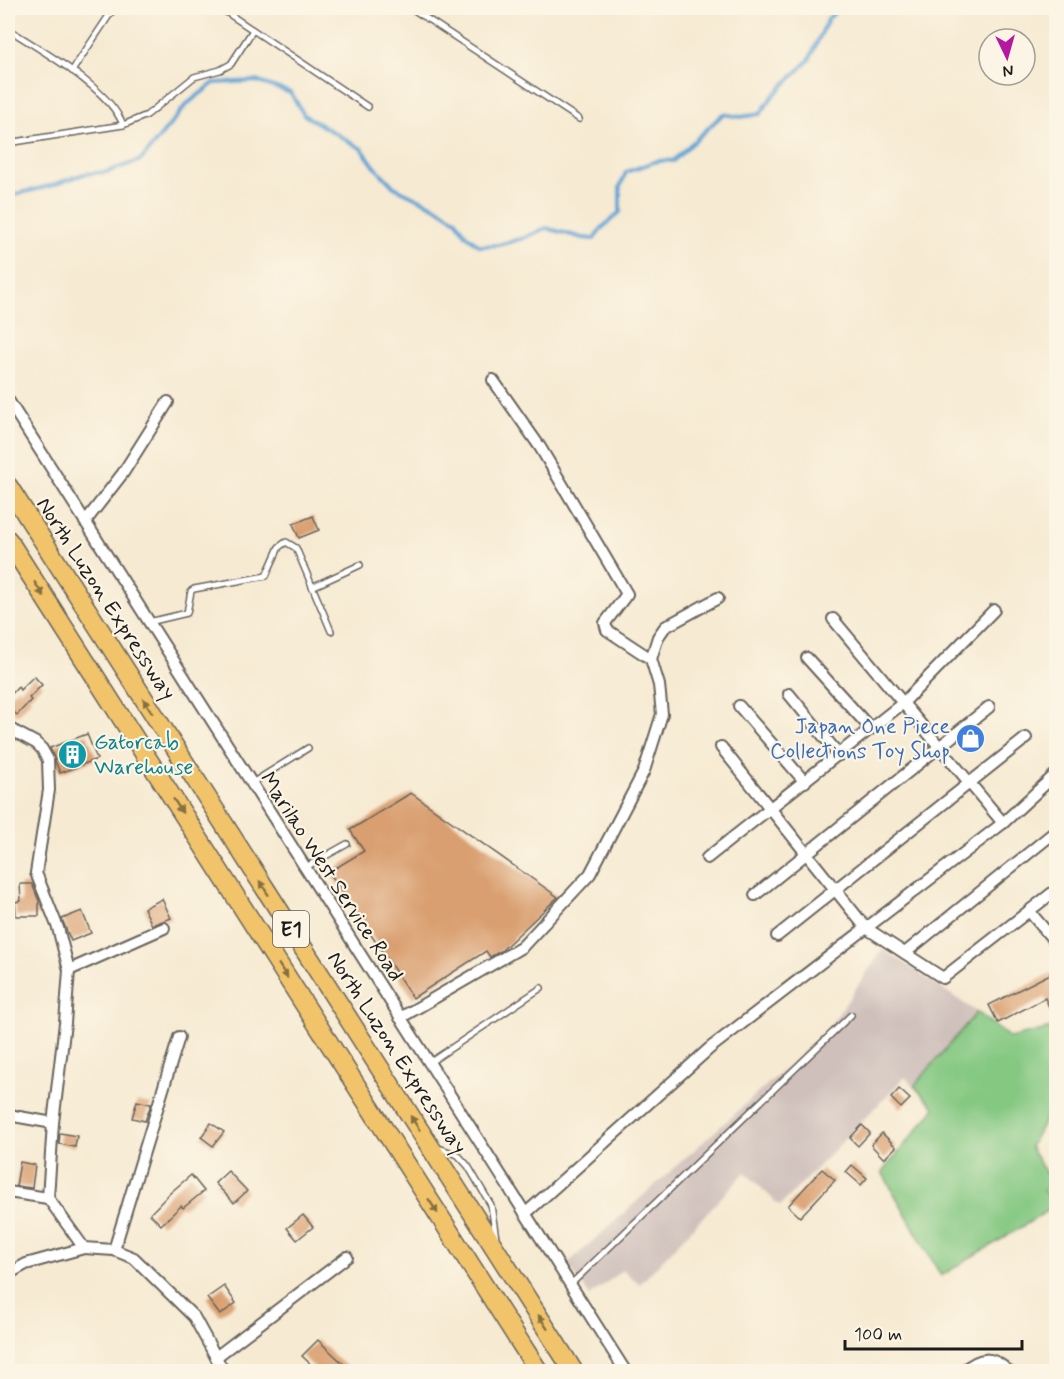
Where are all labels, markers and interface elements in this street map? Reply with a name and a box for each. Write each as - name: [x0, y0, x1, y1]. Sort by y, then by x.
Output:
- north arrow: [977, 27, 1037, 87]
- text: N: [1002, 60, 1014, 81]
- street label: North Luzon Expressway: [29, 492, 181, 706]
- one-way arrow: [33, 581, 44, 597]
- one-way arrow: [143, 698, 154, 714]
- place label: Japan One Piece Collections Toy Shop: [770, 713, 950, 766]
- shop icon: Japan One Piece Collections Toy Shop: [955, 722, 987, 754]
- place label: Gatorcab Warehouse: [94, 729, 194, 782]
- building icon: Gatorcab Warehouse: [57, 738, 89, 770]
- street label: Marilao West Service Road: [253, 767, 410, 987]
- one-way arrow: [172, 798, 183, 814]
- one-way arrow: [259, 879, 270, 896]
- road number: E1: [273, 911, 309, 947]
- street label: North Luzon Expressway: [320, 946, 472, 1160]
- one-way arrow: [277, 962, 289, 978]
- one-way arrow: [409, 1115, 421, 1131]
- one-way arrow: [428, 1197, 439, 1214]
- scale bar: [845, 1313, 1022, 1351]
- one-way arrow: [537, 1314, 548, 1330]
- text: 100 m: [854, 1323, 902, 1347]

